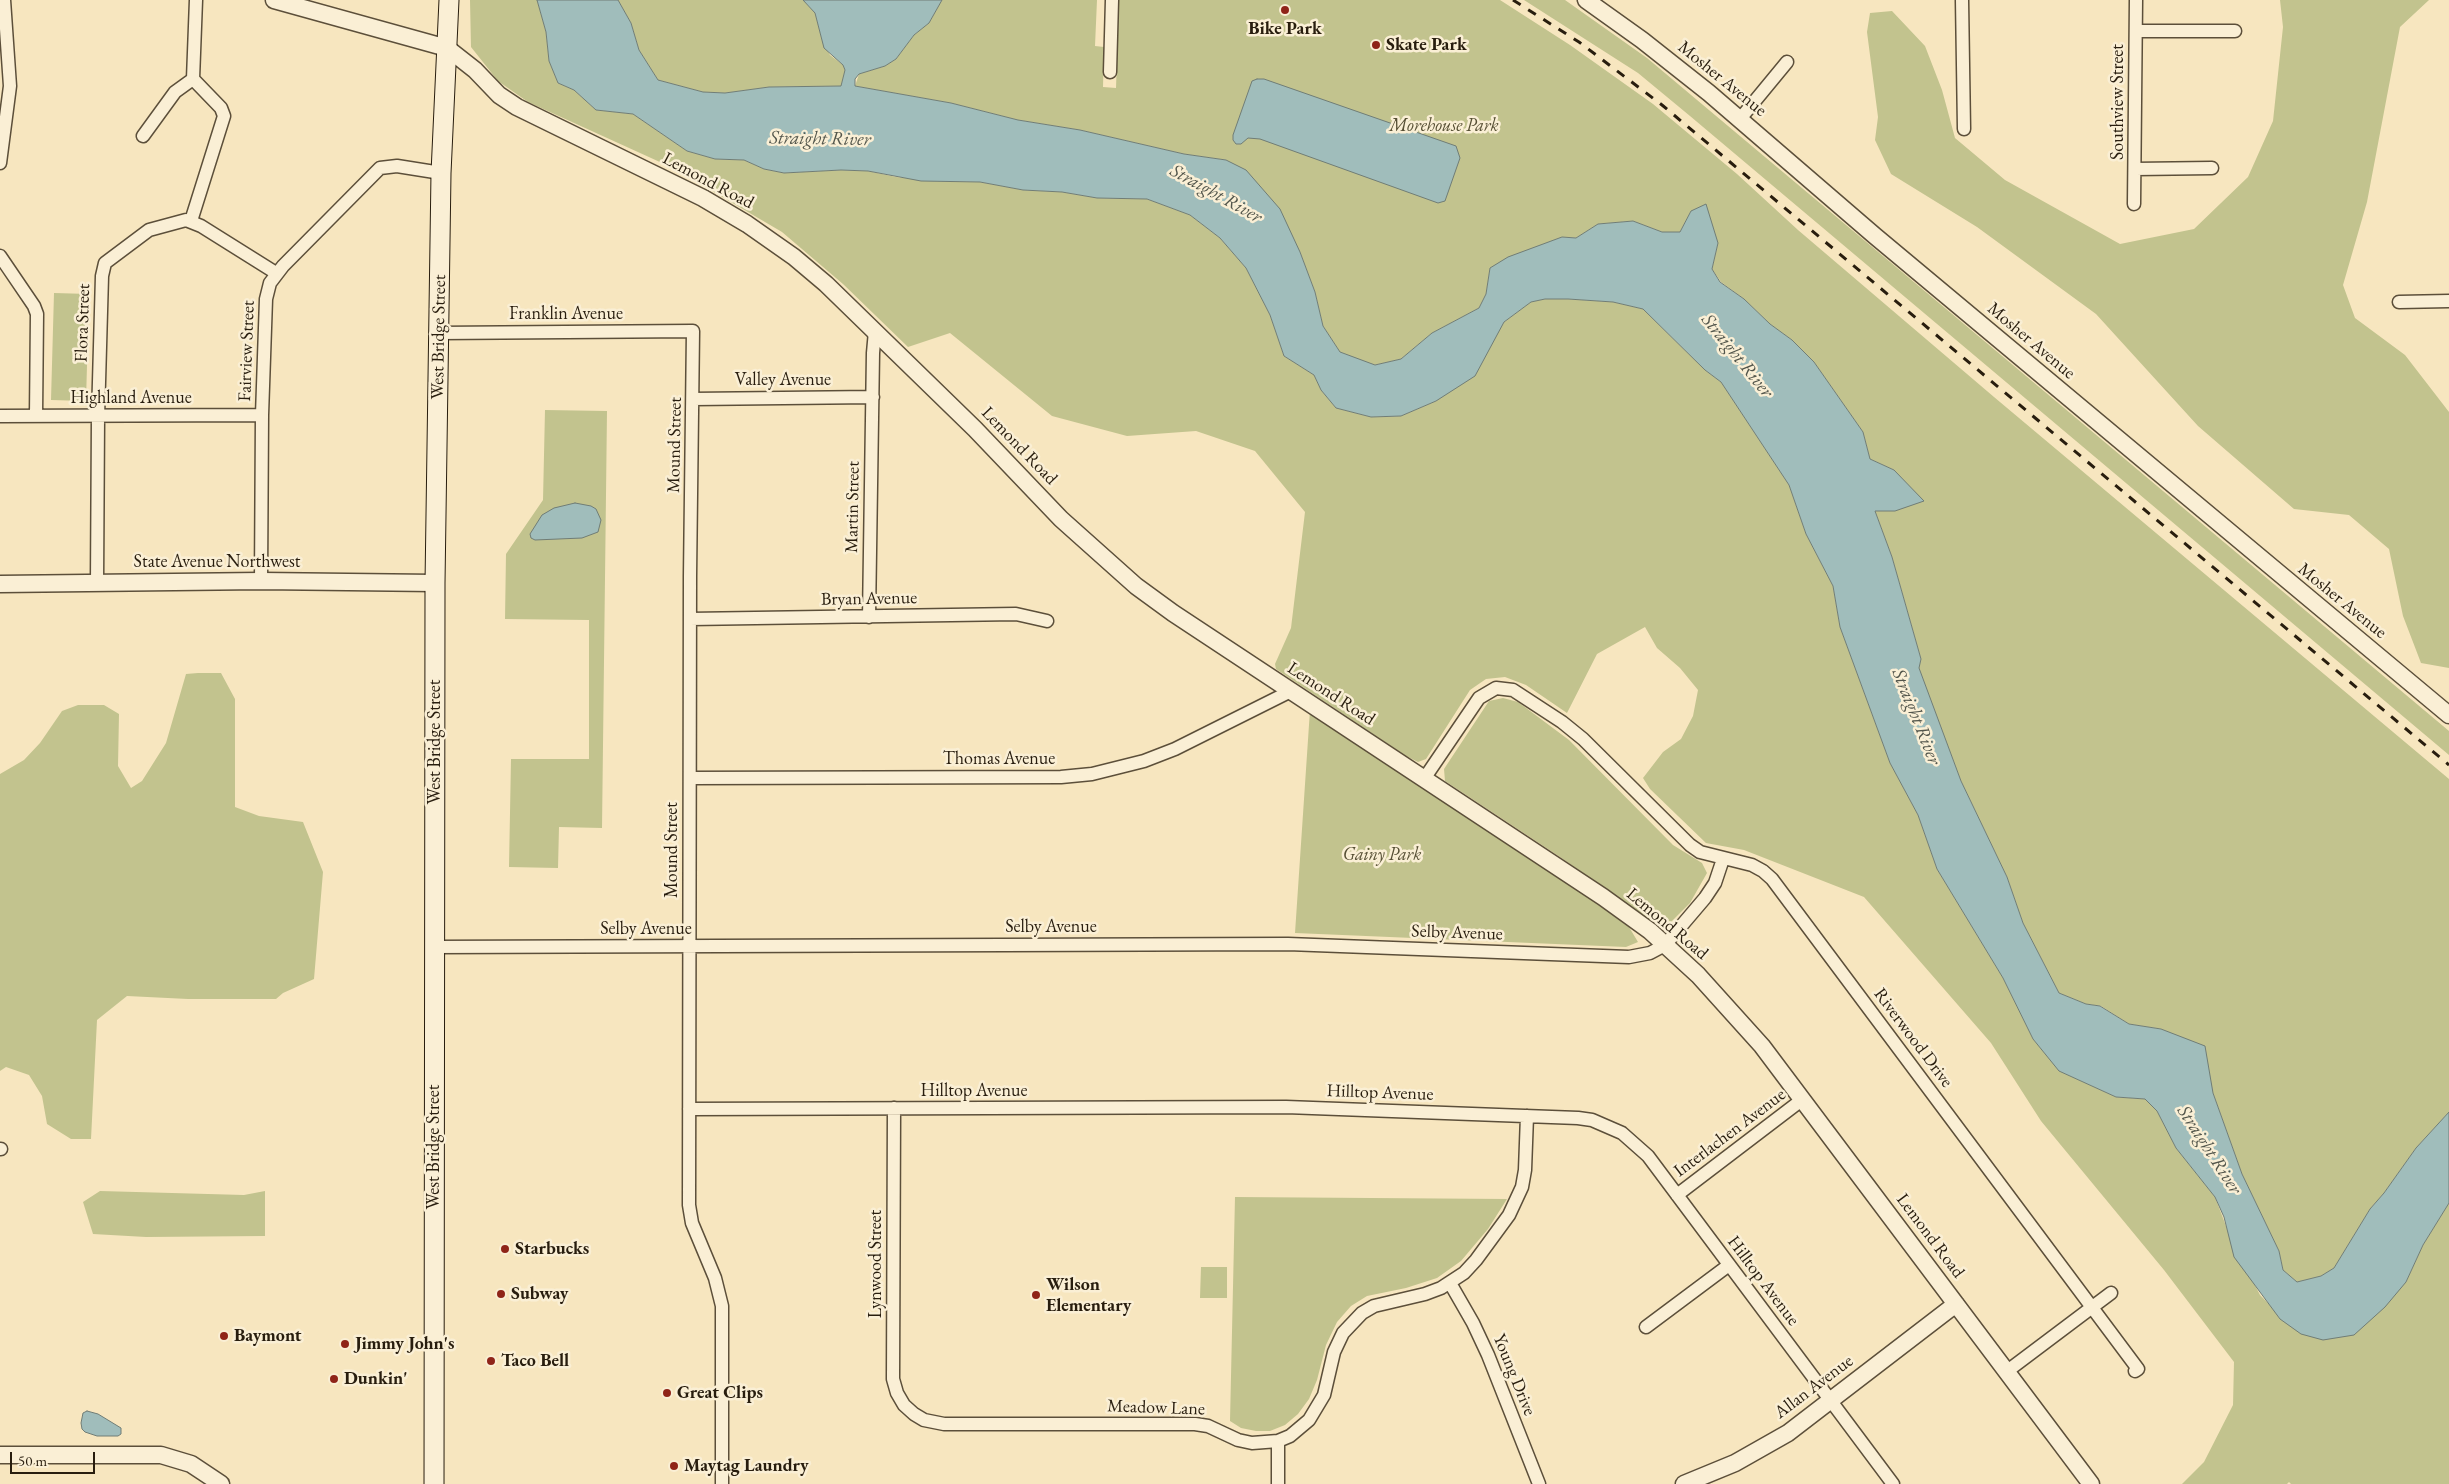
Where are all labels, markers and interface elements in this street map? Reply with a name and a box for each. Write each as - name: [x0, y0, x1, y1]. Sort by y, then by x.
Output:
- marker: Bike Park: [1279, 4, 1291, 16]
- place label: Bike Park: [1248, 18, 1322, 40]
- place label: Skate Park: [1386, 34, 1467, 56]
- street label: Mosher Avenue: [1673, 37, 1771, 121]
- marker: Skate Park: [1370, 39, 1382, 51]
- street label: Southview Street: [2107, 44, 2129, 160]
- park label: Morehouse Park: [1389, 115, 1499, 137]
- water label: Straight River: [769, 127, 871, 151]
- street label: Lemond Road: [659, 148, 757, 214]
- water label: Straight River: [1166, 159, 1266, 229]
- street label: West Bridge Street: [427, 274, 451, 400]
- street label: Flora Street: [71, 283, 95, 363]
- street label: Mosher Avenue: [1983, 298, 2079, 384]
- street label: Fairview Street: [234, 300, 260, 402]
- street label: Franklin Avenue: [509, 303, 623, 325]
- water label: Straight River: [1696, 309, 1778, 403]
- street label: Valley Avenue: [735, 369, 831, 391]
- street label: Highland Avenue: [70, 387, 192, 409]
- street label: Mound Street: [663, 397, 687, 493]
- street label: Lemond Road: [976, 402, 1062, 490]
- street label: Martin Street: [841, 461, 865, 553]
- street label: State Avenue Northwest: [134, 551, 300, 573]
- street label: Mosher Avenue: [2293, 559, 2391, 643]
- street label: Bryan Avenue: [821, 587, 917, 611]
- street label: Lemond Road: [1283, 658, 1379, 730]
- water label: Straight River: [1886, 666, 1946, 768]
- street label: West Bridge Street: [424, 680, 446, 804]
- street label: Thomas Avenue: [943, 748, 1055, 770]
- street label: Mound Street: [661, 802, 683, 898]
- park label: Gainy Park: [1343, 844, 1421, 866]
- street label: Lemond Road: [1622, 883, 1712, 965]
- street label: Selby Avenue: [1005, 916, 1097, 938]
- street label: Selby Avenue: [600, 918, 692, 940]
- street label: Selby Avenue: [1411, 921, 1503, 945]
- street label: Riverwood Drive: [1869, 984, 1957, 1092]
- street label: Hilltop Avenue: [921, 1080, 1027, 1102]
- street label: Hilltop Avenue: [1326, 1080, 1434, 1106]
- street label: Interlachen Avenue: [1670, 1084, 1790, 1182]
- street label: West Bridge Street: [423, 1085, 445, 1209]
- water label: Straight River: [2172, 1101, 2246, 1199]
- street label: Lemond Road: [1891, 1189, 1969, 1283]
- street label: Lynwood Street: [865, 1210, 887, 1318]
- street label: Hilltop Avenue: [1722, 1232, 1804, 1330]
- place label: Starbucks: [515, 1238, 589, 1260]
- marker: Starbucks: [499, 1243, 511, 1255]
- place label: Wilson Elementary: [1046, 1274, 1131, 1316]
- place label: Subway: [511, 1283, 568, 1305]
- marker: Subway: [495, 1288, 507, 1300]
- marker: Wilson Elementary: [1030, 1289, 1042, 1301]
- place label: Baymont: [234, 1325, 302, 1347]
- marker: Baymont: [218, 1330, 230, 1342]
- street label: Young Drive: [1488, 1331, 1540, 1419]
- place label: Jimmy John's: [355, 1333, 454, 1355]
- marker: Jimmy John's: [339, 1338, 351, 1350]
- place label: Taco Bell: [501, 1350, 569, 1372]
- street label: Allan Avenue: [1770, 1350, 1858, 1424]
- marker: Taco Bell: [485, 1355, 497, 1367]
- place label: Dunkin': [344, 1368, 407, 1390]
- marker: Dunkin': [328, 1373, 340, 1385]
- place label: Great Clips: [677, 1382, 763, 1404]
- marker: Great Clips: [661, 1387, 673, 1399]
- street label: Meadow Lane: [1107, 1395, 1205, 1421]
- scale bar: [12, 1442, 98, 1474]
- text: 50 m: [18, 1451, 47, 1470]
- place label: Maytag Laundry: [684, 1455, 809, 1477]
- marker: Maytag Laundry: [668, 1460, 680, 1472]

